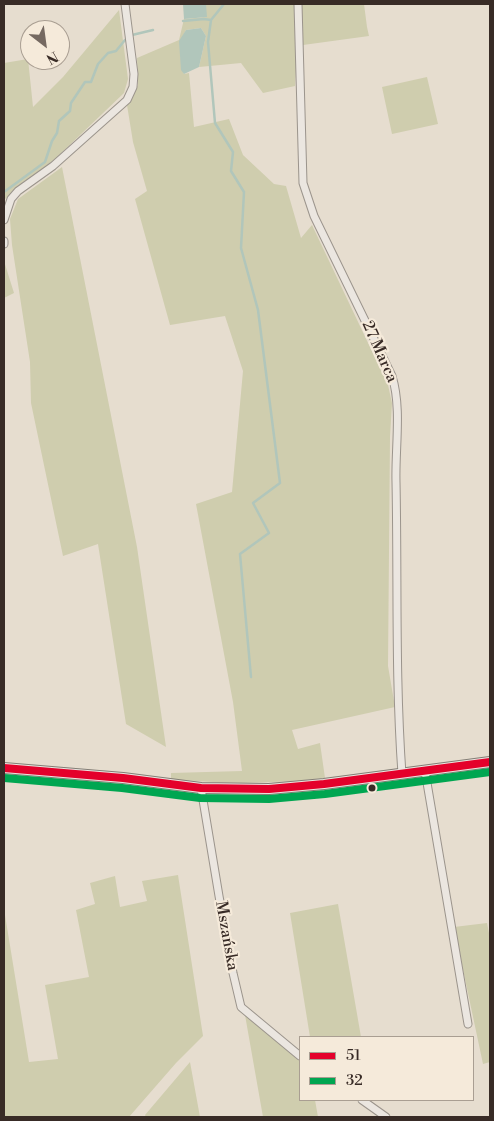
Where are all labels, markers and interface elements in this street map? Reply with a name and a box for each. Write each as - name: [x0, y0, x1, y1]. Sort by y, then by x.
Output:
- north arrow: [20, 20, 70, 70]
- text: N: [43, 47, 61, 68]
- street label: 27 Marca: [357, 318, 401, 386]
- unlabelled marker: [367, 783, 377, 793]
- street label: Mszańska: [210, 900, 242, 972]
- legend: [299, 1036, 474, 1101]
- text: 51: [346, 1046, 361, 1065]
- text: 32: [346, 1071, 363, 1090]

